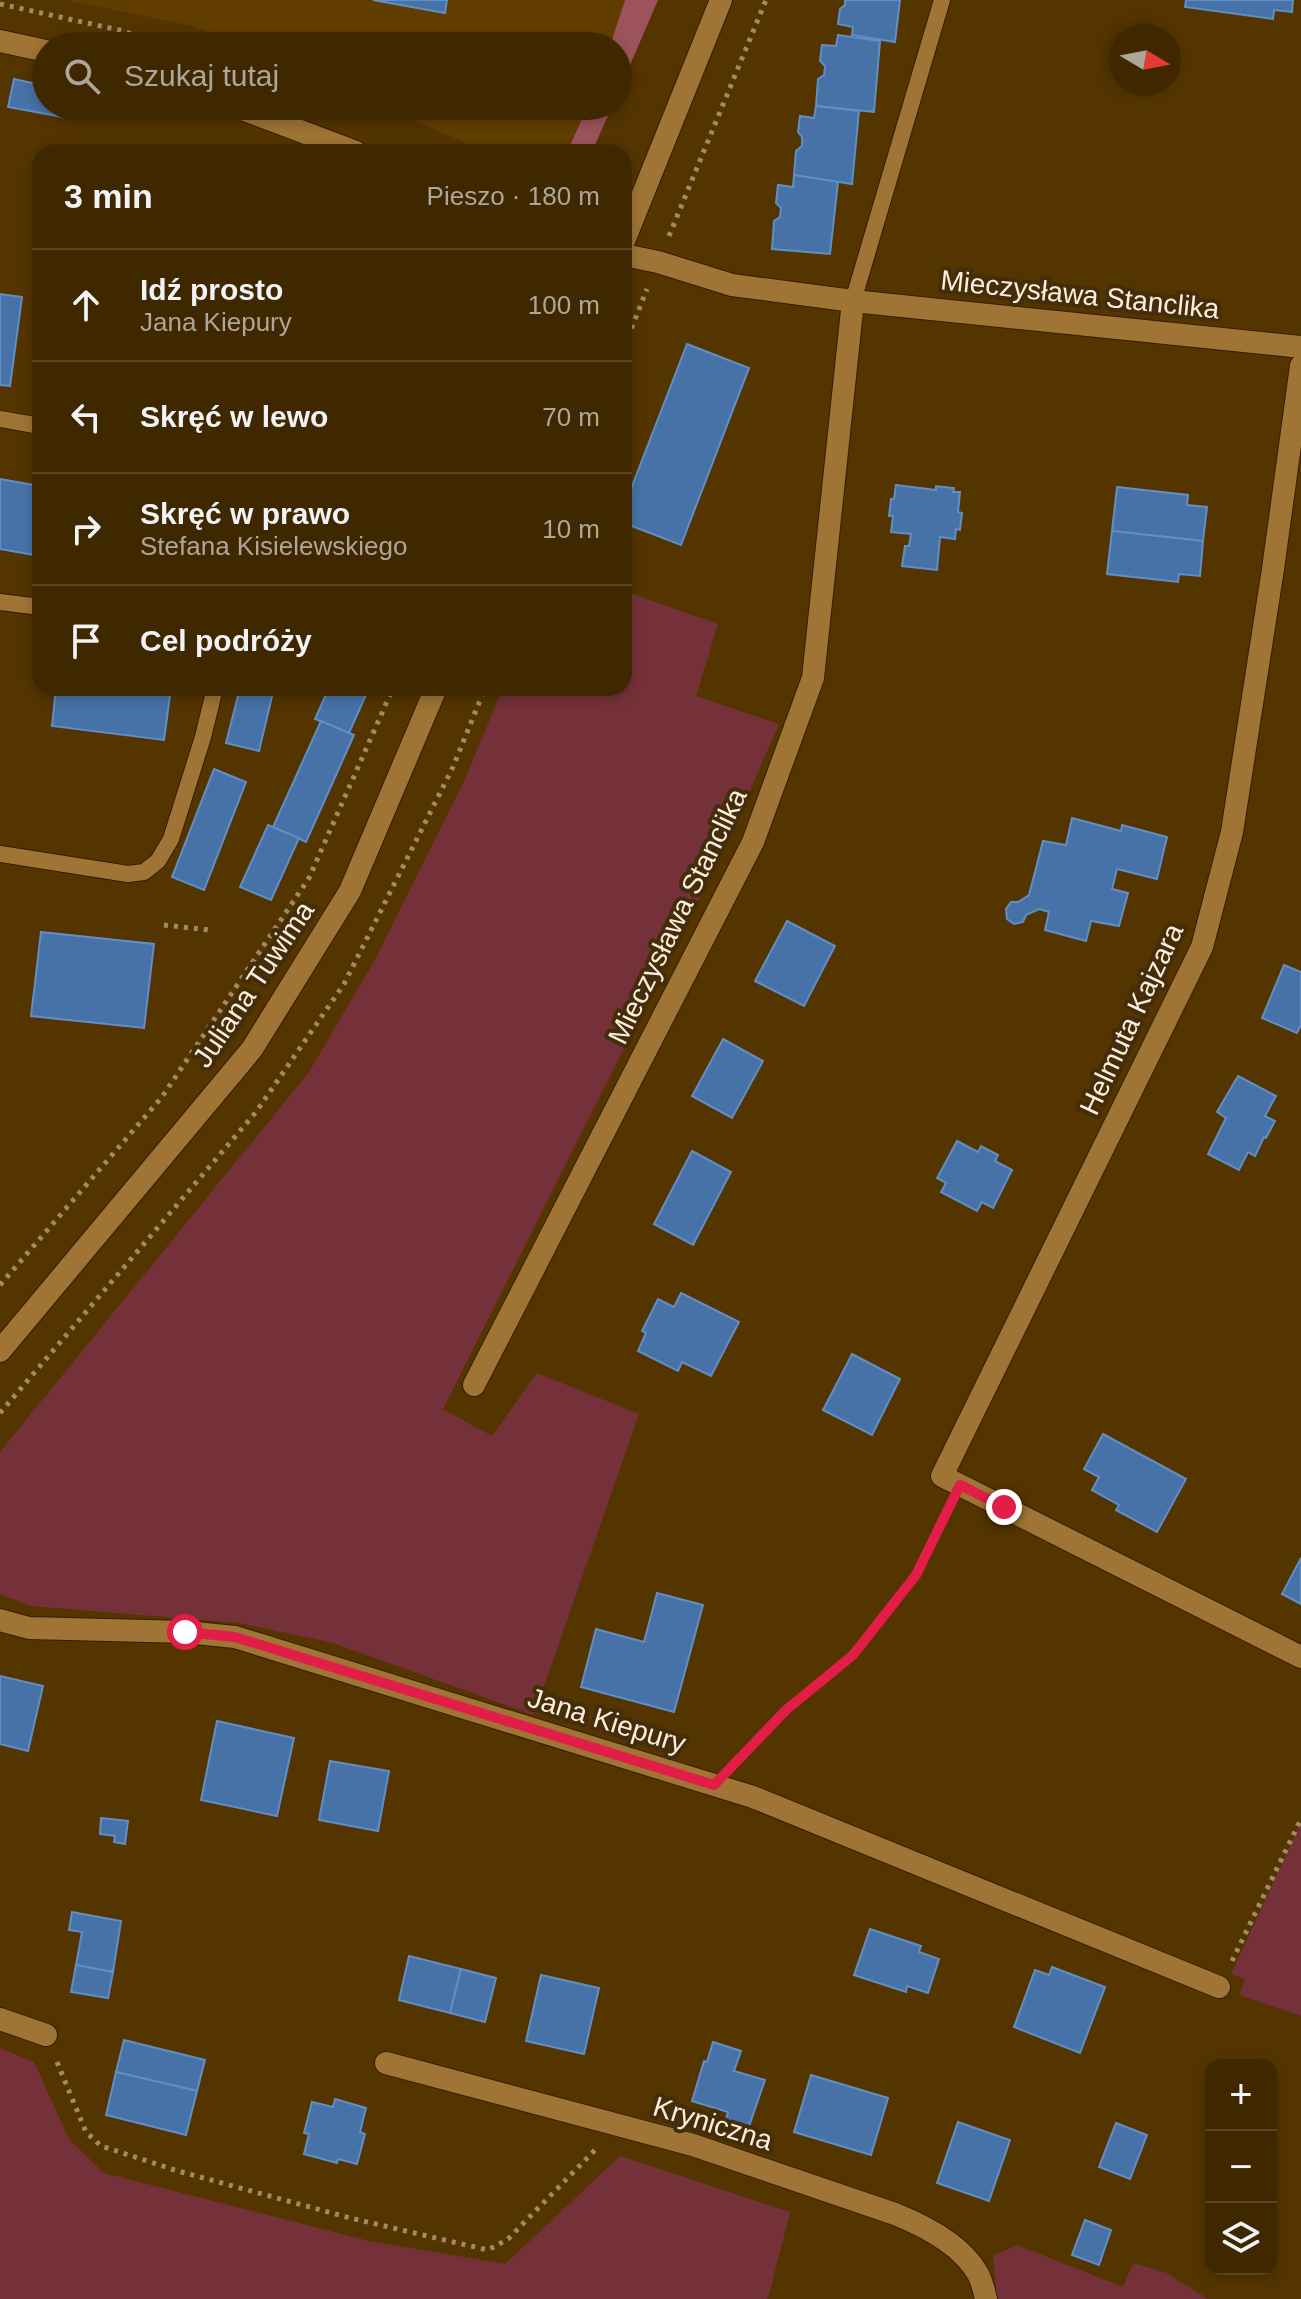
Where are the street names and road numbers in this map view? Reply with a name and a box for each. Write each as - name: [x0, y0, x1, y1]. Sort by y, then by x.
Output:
- street label: Mieczysława Stanclika: [939, 264, 1221, 325]
- street label: Mieczysława Stanclika: [602, 783, 753, 1049]
- street label: Juliana Tuwima: [187, 895, 320, 1073]
- street label: Helmuta Kajzara: [1074, 918, 1189, 1120]
- street label: Jana Kiepury: [524, 1682, 690, 1759]
- street label: Kryniczna: [650, 2091, 777, 2156]

